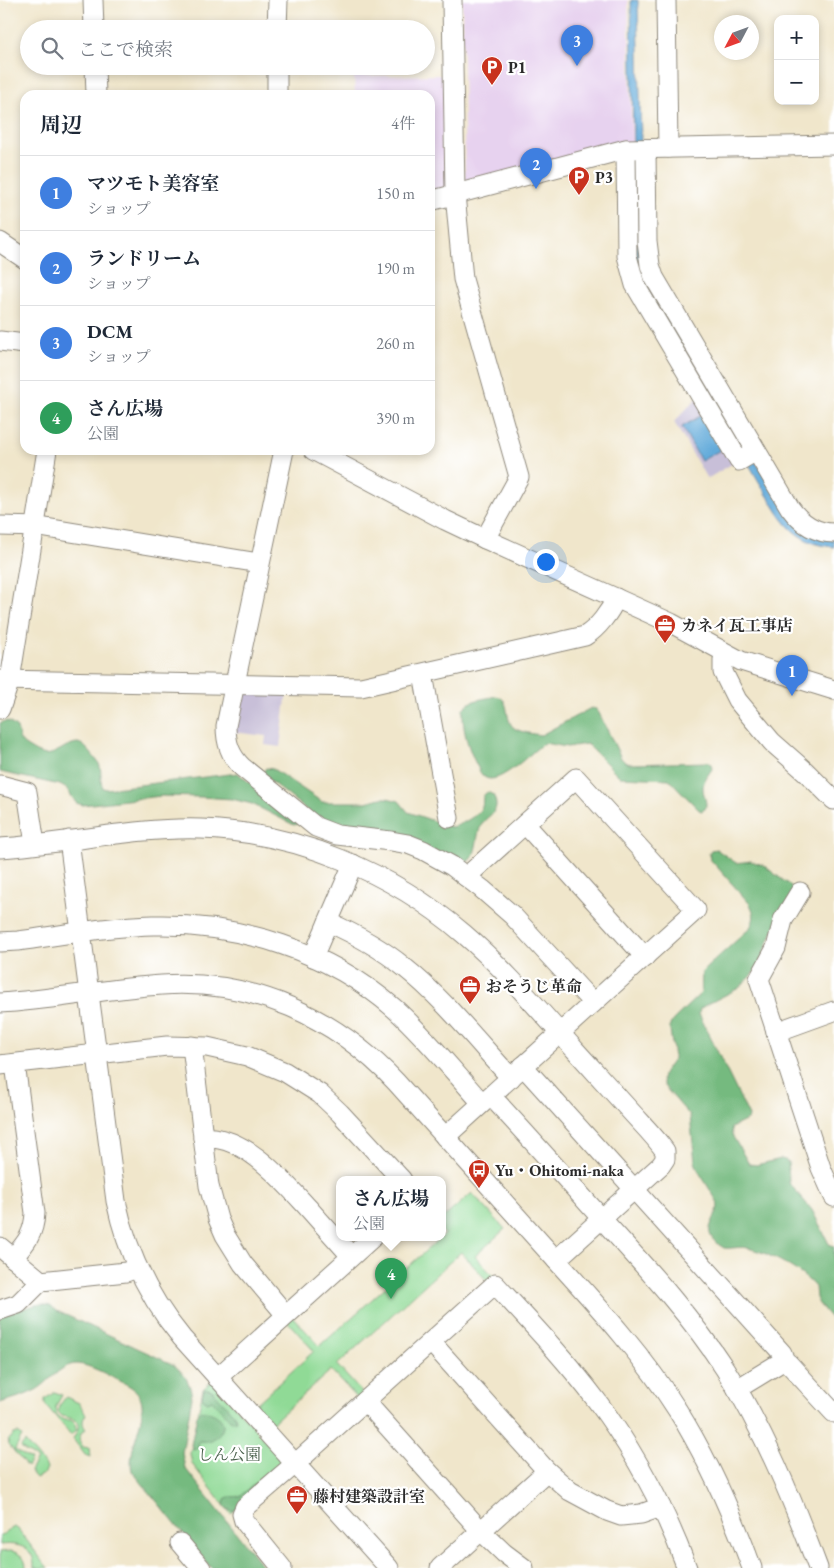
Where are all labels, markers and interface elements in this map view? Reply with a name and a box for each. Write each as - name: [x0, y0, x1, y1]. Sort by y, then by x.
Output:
- north arrow: [714, 15, 759, 60]
- map controls: [774, 15, 819, 105]
- button: +: [774, 15, 819, 60]
- search box: [20, 20, 435, 75]
- pin: 3: [561, 25, 593, 66]
- icon: search: [38, 34, 66, 62]
- text: ここで検索: [78, 37, 173, 62]
- parking icon: P1: [480, 55, 504, 86]
- place label: P1: [508, 57, 526, 78]
- button: −: [774, 60, 819, 105]
- text: 周辺: [40, 111, 82, 138]
- text: 4件: [391, 113, 415, 134]
- pin: 2: [520, 148, 552, 189]
- parking icon: P3: [567, 165, 591, 196]
- place label: P3: [595, 167, 613, 188]
- text: マツモト美容室: [87, 171, 219, 196]
- text: 1: [52, 183, 60, 204]
- text: 150 m: [376, 183, 415, 204]
- text: ショップ: [87, 198, 151, 219]
- text: ランドリーム: [87, 246, 201, 271]
- text: 2: [52, 258, 60, 279]
- text: 190 m: [376, 258, 415, 279]
- text: ショップ: [87, 273, 151, 294]
- text: DCM: [87, 319, 133, 344]
- text: 3: [52, 333, 60, 354]
- text: 260 m: [376, 333, 415, 354]
- text: ショップ: [87, 346, 151, 367]
- text: さん広場: [87, 396, 163, 421]
- text: 4: [52, 408, 60, 429]
- text: 390 m: [376, 408, 415, 429]
- text: 公園: [87, 423, 119, 444]
- your location: [533, 549, 559, 575]
- office icon: カネイ瓦工事店: [653, 613, 677, 644]
- place label: カネイ瓦工事店: [681, 615, 793, 636]
- pin: 1: [776, 655, 808, 696]
- office icon: おそうじ革命: [458, 974, 482, 1005]
- place label: おそうじ革命: [486, 976, 582, 997]
- bus stop icon: Yu・Ohitomi-naka: [467, 1158, 491, 1189]
- place label: Yu・Ohitomi-naka: [495, 1160, 625, 1181]
- popup: [336, 1176, 446, 1241]
- text: さん広場: [353, 1186, 429, 1211]
- text: 公園: [353, 1213, 385, 1234]
- pin: 4: [375, 1258, 407, 1299]
- park label: しん公園: [197, 1444, 261, 1465]
- office icon: 藤村建築設計室: [285, 1484, 309, 1515]
- place label: 藤村建築設計室: [313, 1486, 425, 1507]

